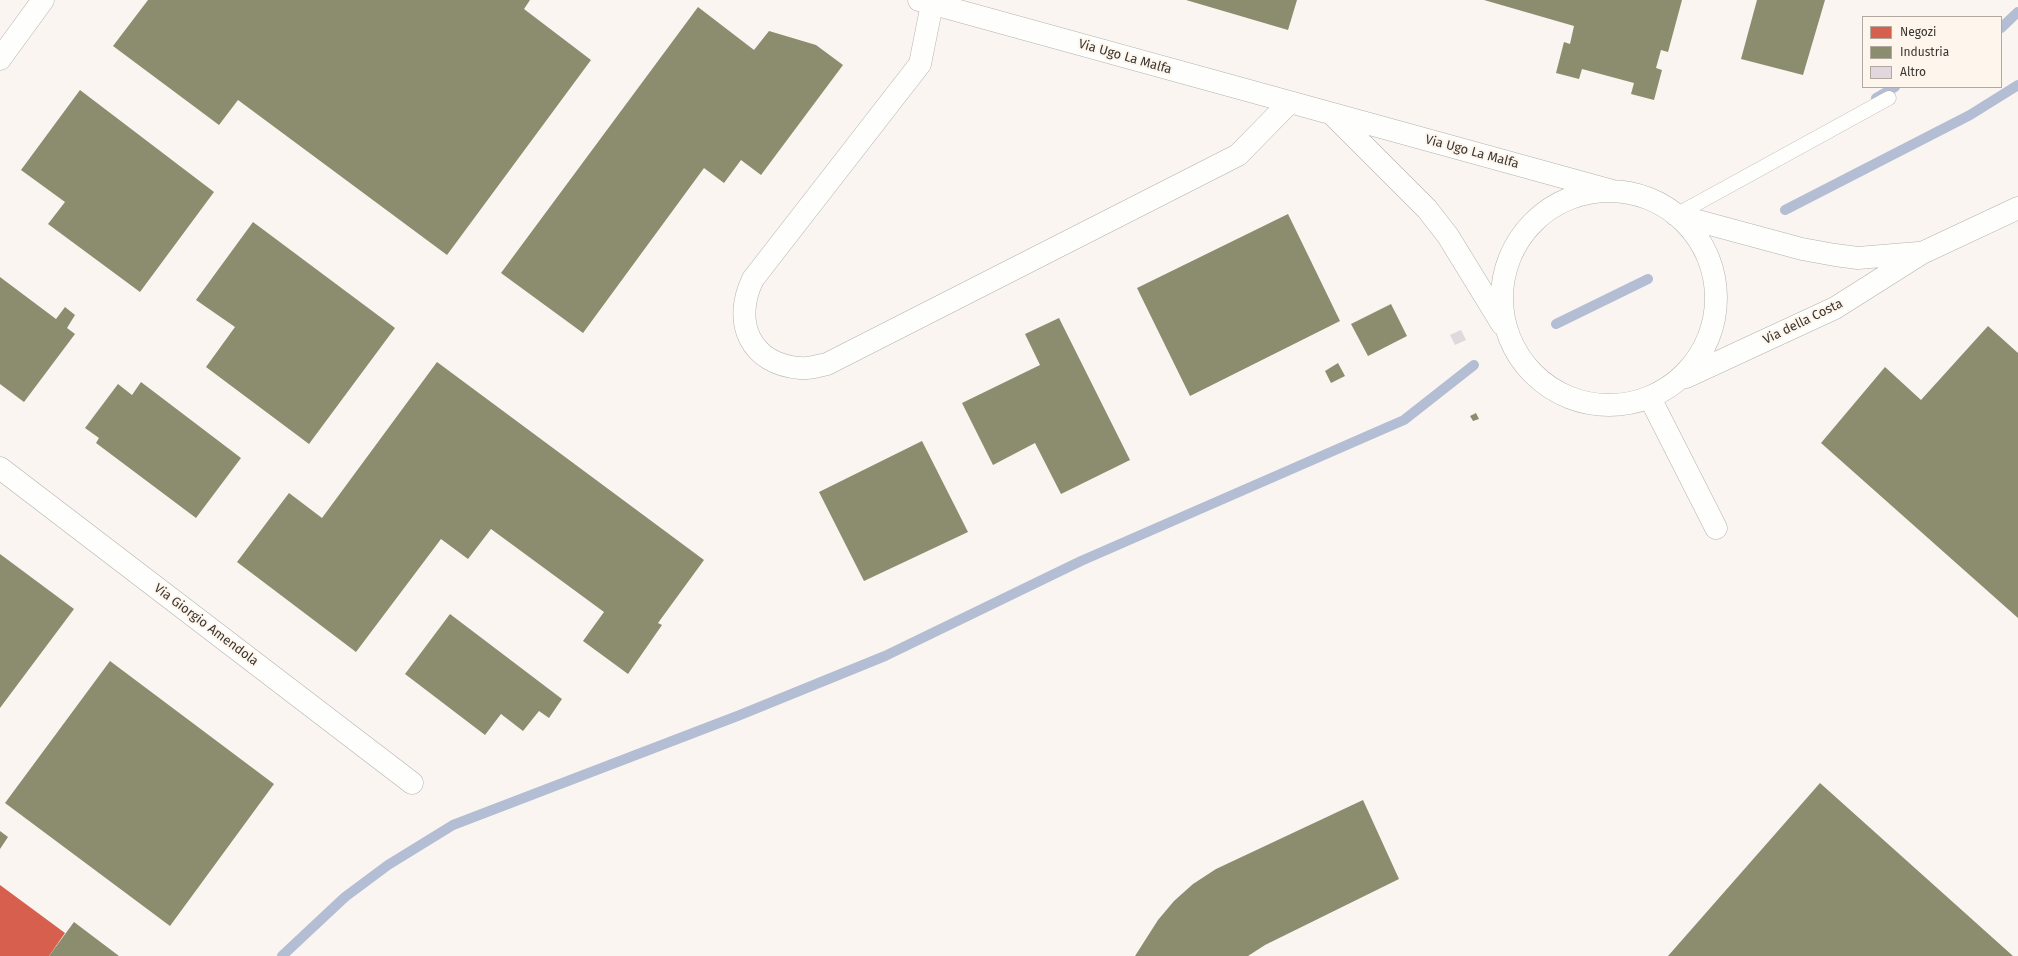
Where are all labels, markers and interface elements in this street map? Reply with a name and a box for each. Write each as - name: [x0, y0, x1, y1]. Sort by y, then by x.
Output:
- legend: [1862, 16, 2002, 88]
- text: Negozi: [1900, 25, 1936, 39]
- street label: Via Ugo La Malfa: [1076, 36, 1174, 78]
- text: Industria: [1900, 45, 1949, 59]
- text: Altro: [1900, 65, 1926, 79]
- street label: Via Ugo La Malfa: [1423, 132, 1521, 172]
- street label: Via della Costa: [1761, 296, 1845, 348]
- street label: Via Giorgio Amendola: [151, 581, 261, 669]

